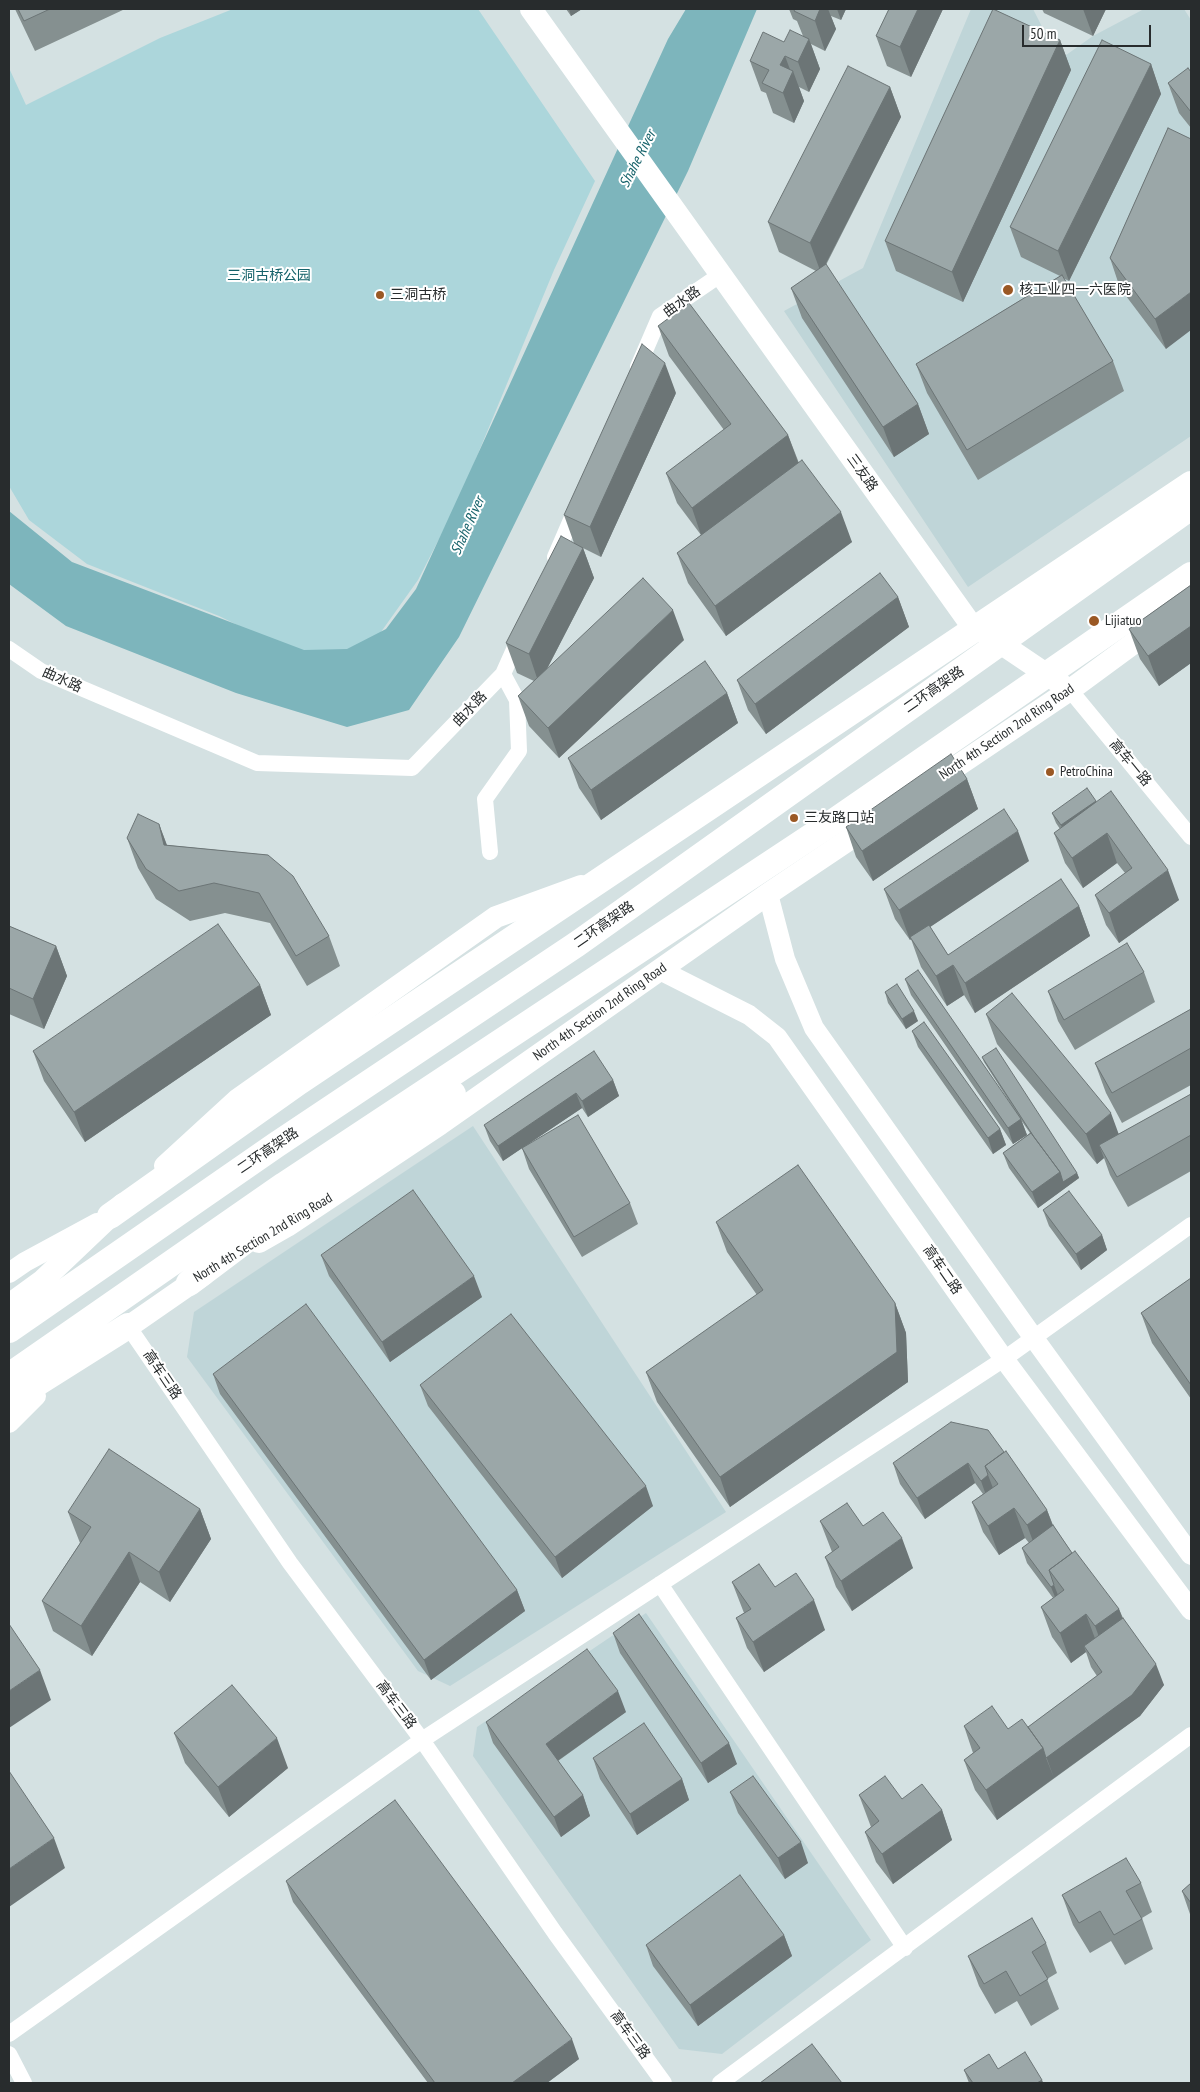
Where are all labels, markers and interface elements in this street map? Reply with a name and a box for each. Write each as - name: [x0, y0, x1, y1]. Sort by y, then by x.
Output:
- scale bar: [1025, 15, 1154, 47]
- text: 50 m: [1030, 24, 1056, 43]
- water label: Shahe River: [616, 127, 660, 191]
- park label: 三洞古桥公园: [227, 268, 311, 284]
- place label: 核工业四一六医院: [1019, 282, 1131, 298]
- street label: 曲水路: [660, 283, 704, 321]
- marker: 核工业四一六医院: [1001, 283, 1015, 297]
- place label: 三洞古桥: [390, 287, 446, 303]
- marker: 三洞古桥: [374, 289, 386, 301]
- street label: 三友路: [843, 451, 881, 495]
- water label: Shahe River: [447, 494, 489, 558]
- place label: Lijiatuo: [1105, 613, 1141, 629]
- marker: Lijiatuo: [1087, 614, 1101, 628]
- street label: 二环高架路: [901, 663, 967, 717]
- street label: 曲水路: [39, 664, 85, 696]
- street label: North 4th Section 2nd Ring Road: [936, 681, 1078, 783]
- street label: 曲水路: [449, 688, 491, 730]
- street label: 高车一路: [1106, 736, 1154, 790]
- place label: PetroChina: [1060, 764, 1113, 780]
- marker: PetroChina: [1044, 766, 1056, 778]
- place label: 三友路口站: [804, 810, 874, 826]
- marker: 三友路口站: [788, 812, 800, 824]
- street label: 二环高架路: [571, 898, 637, 952]
- street label: North 4th Section 2nd Ring Road: [530, 960, 670, 1064]
- street label: 二环高架路: [234, 1124, 302, 1178]
- street label: North 4th Section 2nd Ring Road: [191, 1190, 335, 1286]
- street label: 高车二路: [919, 1242, 965, 1298]
- street label: 高车三路: [139, 1347, 185, 1403]
- street label: 高车三路: [372, 1678, 420, 1732]
- street label: 高车三路: [607, 2007, 653, 2063]

